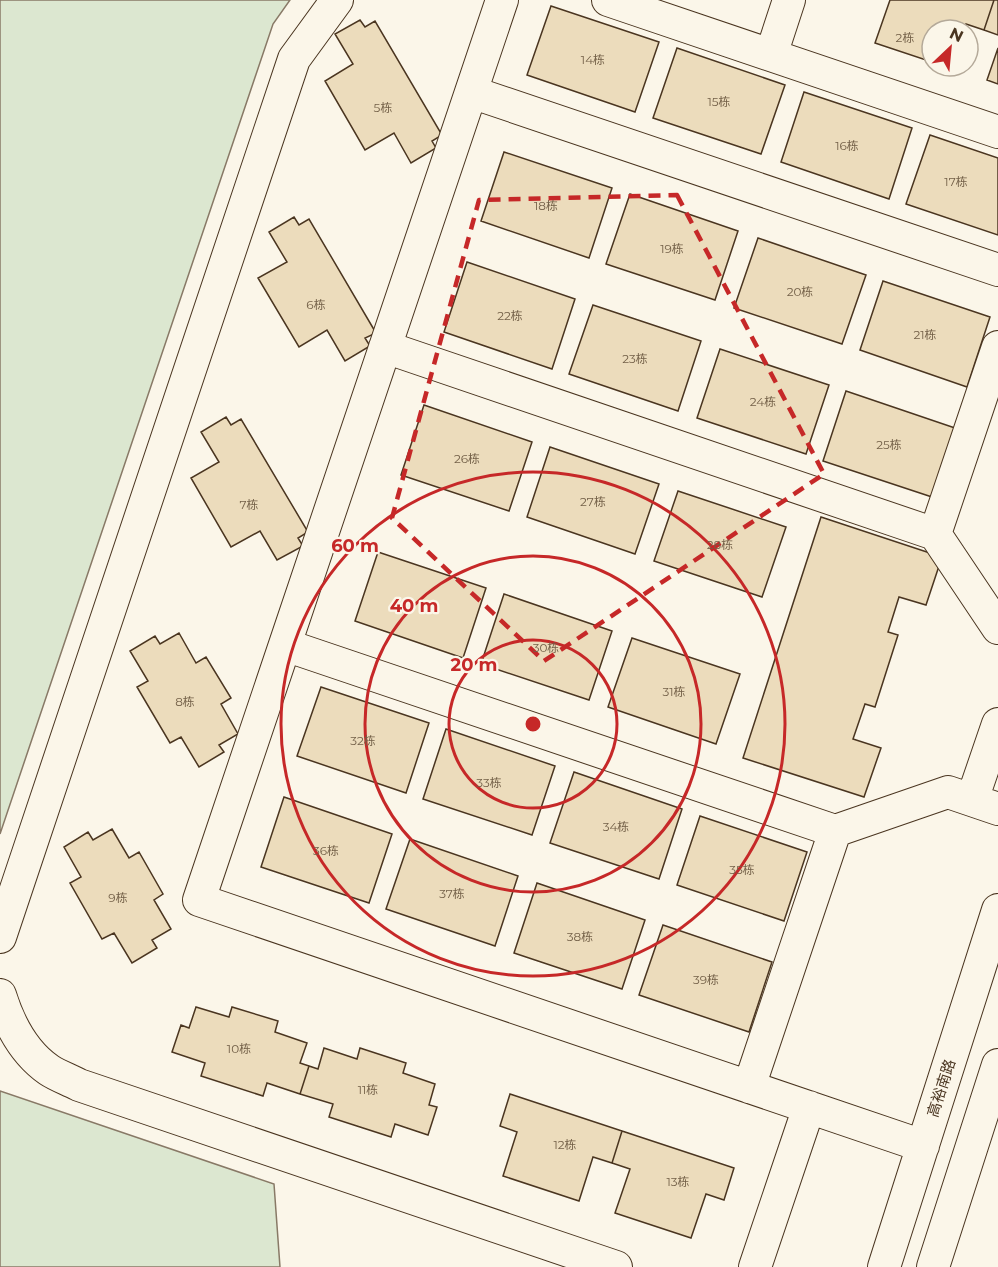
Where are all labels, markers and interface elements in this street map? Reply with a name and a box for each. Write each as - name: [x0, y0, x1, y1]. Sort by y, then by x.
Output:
- north arrow: [920, 18, 980, 78]
- text: N: [946, 24, 966, 46]
- house number: 2栋: [896, 30, 914, 45]
- house number: 14栋: [581, 52, 605, 67]
- house number: 15栋: [707, 94, 731, 109]
- house number: 5栋: [374, 100, 392, 115]
- house number: 16栋: [835, 138, 859, 153]
- house number: 17栋: [944, 174, 968, 189]
- house number: 18栋: [534, 198, 558, 213]
- house number: 19栋: [660, 241, 684, 256]
- house number: 20栋: [787, 284, 813, 299]
- house number: 6栋: [306, 297, 326, 312]
- house number: 22栋: [497, 308, 523, 323]
- house number: 21栋: [913, 327, 937, 342]
- house number: 23栋: [622, 351, 648, 366]
- house number: 24栋: [750, 394, 776, 409]
- house number: 25栋: [876, 437, 902, 452]
- house number: 26栋: [454, 451, 480, 466]
- house number: 27栋: [580, 494, 606, 509]
- house number: 7栋: [239, 497, 259, 512]
- text: 60 m: [331, 535, 379, 557]
- house number: 28栋: [707, 537, 733, 552]
- text: 40 m: [390, 595, 438, 617]
- house number: 30栋: [533, 640, 559, 655]
- text: 20 m: [451, 654, 497, 676]
- house number: 31栋: [662, 684, 686, 699]
- house number: 8栋: [175, 694, 195, 709]
- centre of rings: [523, 714, 543, 734]
- house number: 32栋: [350, 733, 376, 748]
- house number: 33栋: [476, 775, 502, 790]
- house number: 34栋: [603, 819, 629, 834]
- house number: 36栋: [313, 843, 339, 858]
- house number: 35栋: [729, 862, 755, 877]
- house number: 37栋: [439, 886, 465, 901]
- house number: 9栋: [108, 890, 128, 905]
- house number: 38栋: [567, 929, 593, 944]
- house number: 39栋: [693, 972, 719, 987]
- house number: 10栋: [227, 1041, 251, 1056]
- street label: 高裕南路: [923, 1057, 959, 1119]
- house number: 11栋: [358, 1082, 378, 1097]
- house number: 12栋: [553, 1137, 577, 1152]
- house number: 13栋: [666, 1174, 690, 1189]

